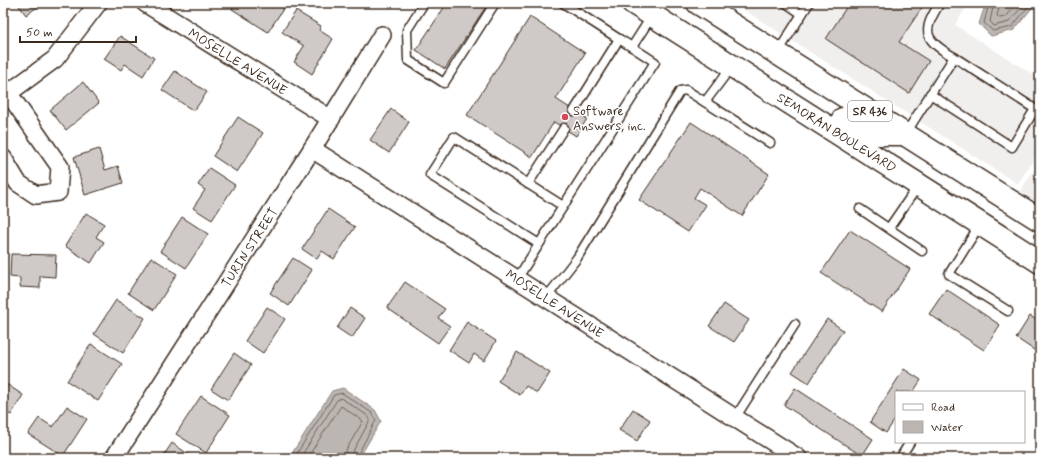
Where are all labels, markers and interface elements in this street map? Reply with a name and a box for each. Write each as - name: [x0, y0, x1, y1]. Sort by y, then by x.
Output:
- scale bar: [20, 18, 136, 44]
- text: 50 m: [26, 25, 53, 41]
- street label: MOSELLE AVENUE: [185, 25, 290, 100]
- street label: SEMORAN BOULEVARD: [773, 90, 899, 177]
- road number: SR 436: [848, 101, 892, 121]
- place label: Software Answers, inc.: [573, 103, 646, 135]
- marker: Software Answers, inc.: [560, 112, 570, 122]
- street label: TURIN STREET: [218, 204, 283, 291]
- street label: MOSELLE AVENUE: [502, 266, 607, 342]
- legend: [895, 391, 1025, 443]
- text: Road: [931, 400, 955, 416]
- text: Water: [931, 420, 963, 436]

